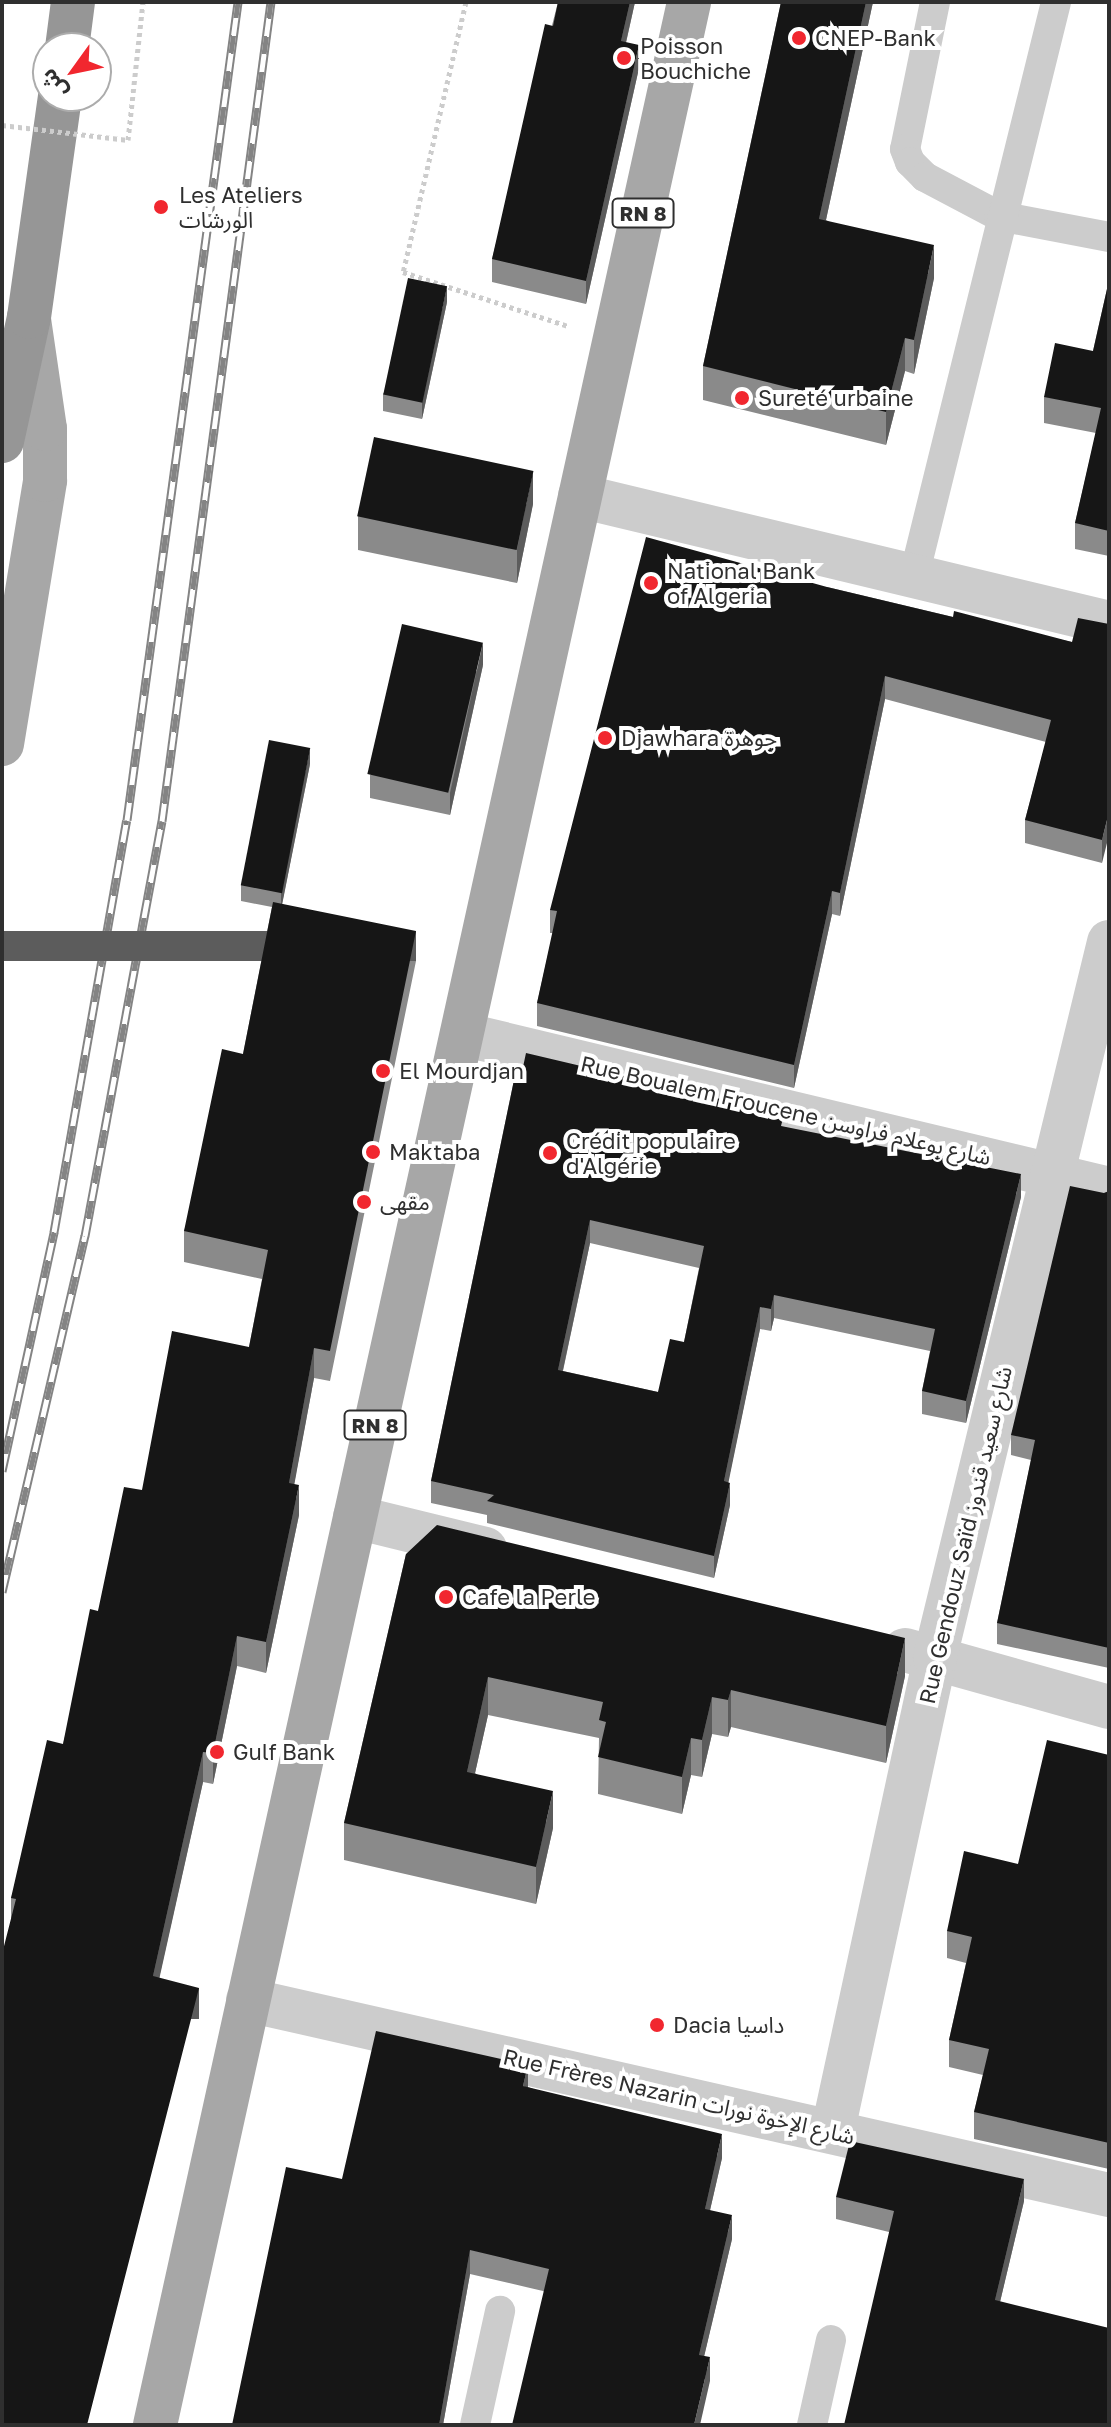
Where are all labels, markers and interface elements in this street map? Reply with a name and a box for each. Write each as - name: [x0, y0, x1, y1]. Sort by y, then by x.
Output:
- place label: CNEP-Bank: [815, 25, 936, 51]
- marker: CNEP-Bank: [790, 29, 808, 47]
- north arrow: [32, 32, 112, 112]
- place label: Poisson Bouchiche: [640, 32, 751, 84]
- marker: Poisson Bouchiche: [615, 49, 633, 67]
- text: ش: [34, 64, 73, 104]
- place label: Les Ateliers الورشات: [179, 181, 303, 232]
- marker: Les Ateliers الورشات: [150, 196, 172, 218]
- road number: RN 8: [611, 197, 675, 229]
- place label: Sureté urbaine: [758, 385, 914, 411]
- marker: Sureté urbaine: [733, 389, 751, 407]
- place label: National Bank of Algeria: [667, 557, 815, 608]
- marker: National Bank of Algeria: [642, 574, 660, 592]
- place label: Djawhara جوهرة: [621, 725, 777, 751]
- marker: Djawhara جوهرة: [596, 729, 614, 747]
- street label: Rue Boualem Froucene شارع بوعلام فراوسن: [578, 1050, 994, 1170]
- place label: El Mourdjan: [399, 1058, 524, 1084]
- marker: El Mourdjan: [374, 1062, 392, 1080]
- place label: Crédit populaire d'Algérie: [566, 1127, 736, 1178]
- place label: Maktaba: [389, 1139, 480, 1165]
- marker: Maktaba: [364, 1143, 382, 1161]
- marker: Crédit populaire d'Algérie: [541, 1144, 559, 1162]
- place label: مقهى: [380, 1189, 430, 1215]
- marker: مقهى: [355, 1193, 373, 1211]
- street label: Rue Gendouz Saïd شارع سعيد قندوز: [913, 1364, 1017, 1706]
- road number: RN 8: [343, 1409, 407, 1441]
- place label: Cafe la Perle: [462, 1584, 596, 1610]
- marker: Cafe la Perle: [437, 1588, 455, 1606]
- place label: Gulf Bank: [233, 1739, 335, 1765]
- marker: Gulf Bank: [208, 1743, 226, 1761]
- place label: Dacia داسيا: [673, 2012, 784, 2038]
- marker: Dacia داسيا: [648, 2016, 666, 2034]
- street label: Rue Frères Nazarin شارع الإخوة نورات: [501, 2043, 857, 2149]

